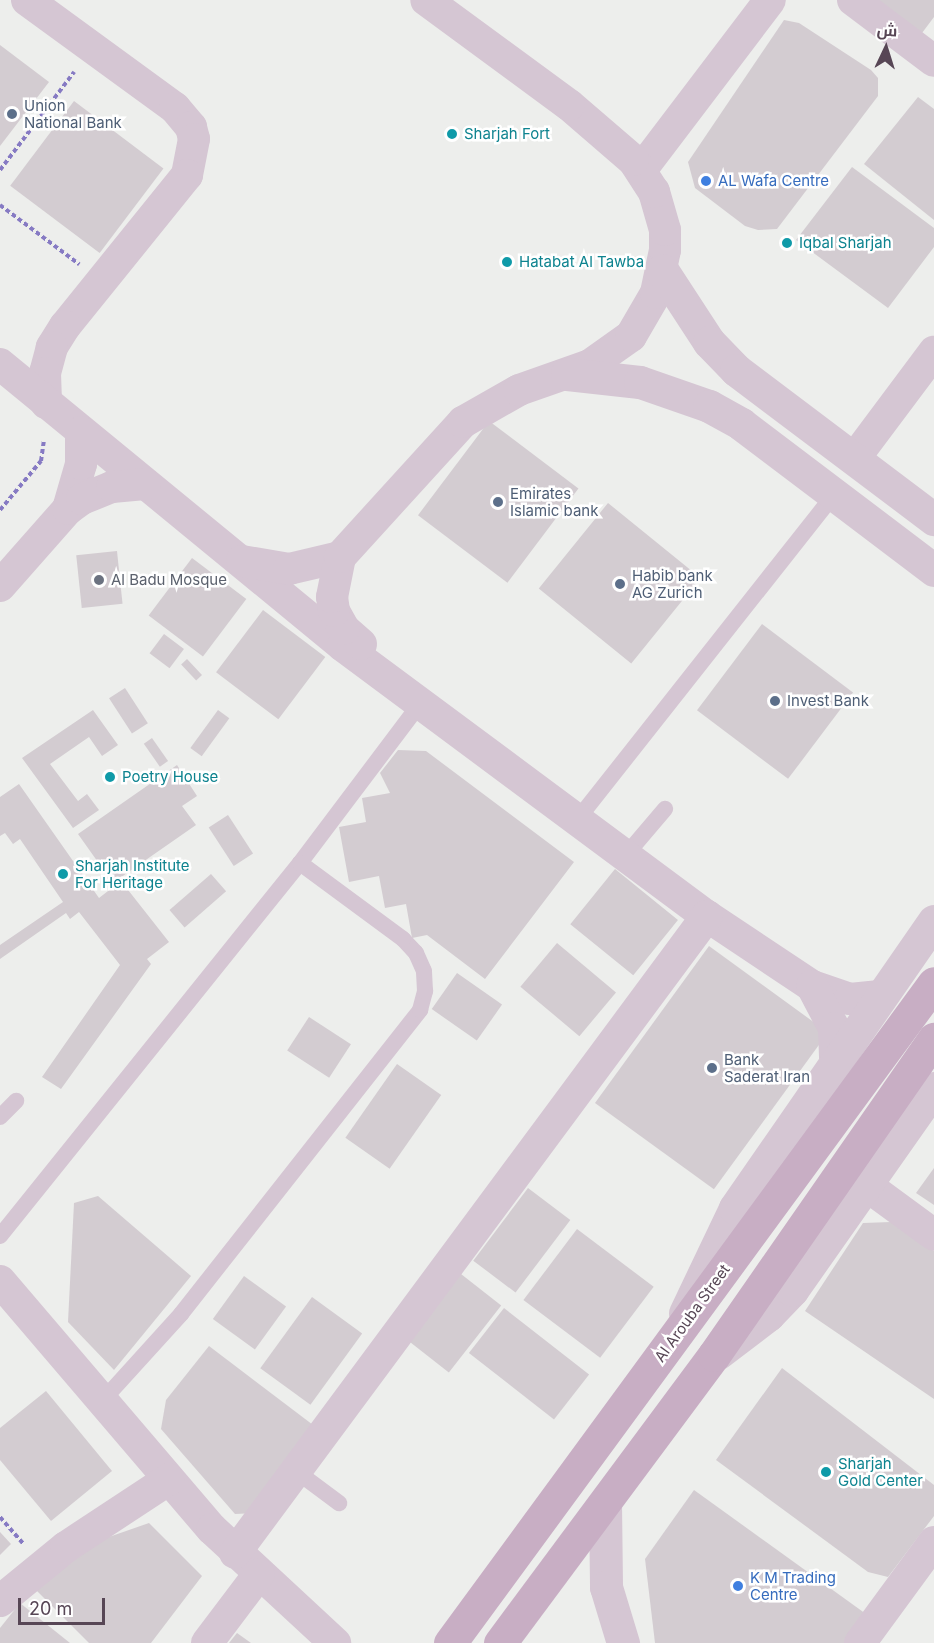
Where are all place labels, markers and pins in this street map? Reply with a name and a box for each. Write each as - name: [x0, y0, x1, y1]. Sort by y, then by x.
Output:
- place label: Union National Bank: [24, 96, 122, 131]
- marker: Union National Bank: [5, 107, 19, 121]
- place label: Sharjah Fort: [464, 125, 550, 143]
- marker: Sharjah Fort: [445, 127, 459, 141]
- place label: AL Wafa Centre: [718, 172, 829, 190]
- marker: AL Wafa Centre: [699, 174, 713, 188]
- place label: Iqbal Sharjah: [799, 234, 892, 252]
- marker: Iqbal Sharjah: [780, 236, 794, 250]
- place label: Hatabat Al Tawba: [519, 253, 644, 271]
- marker: Hatabat Al Tawba: [500, 255, 514, 269]
- place label: Emirates Islamic bank: [510, 484, 598, 519]
- marker: Emirates Islamic bank: [491, 495, 505, 509]
- place label: Habib bank AG Zurich: [632, 566, 713, 601]
- place label: Al Badu Mosque: [111, 571, 227, 589]
- marker: Al Badu Mosque: [92, 573, 106, 587]
- marker: Habib bank AG Zurich: [613, 577, 627, 591]
- place label: Invest Bank: [787, 692, 869, 710]
- marker: Invest Bank: [768, 694, 782, 708]
- place label: Poetry House: [122, 768, 218, 786]
- marker: Poetry House: [103, 770, 117, 784]
- place label: Sharjah Institute For Heritage: [75, 856, 190, 891]
- marker: Sharjah Institute For Heritage: [56, 867, 70, 881]
- place label: Bank Saderat Iran: [724, 1050, 810, 1085]
- marker: Bank Saderat Iran: [705, 1061, 719, 1075]
- place label: Sharjah Gold Center: [838, 1454, 923, 1489]
- marker: Sharjah Gold Center: [819, 1465, 833, 1479]
- place label: K M Trading Centre: [750, 1568, 836, 1603]
- marker: K M Trading Centre: [731, 1579, 745, 1593]

